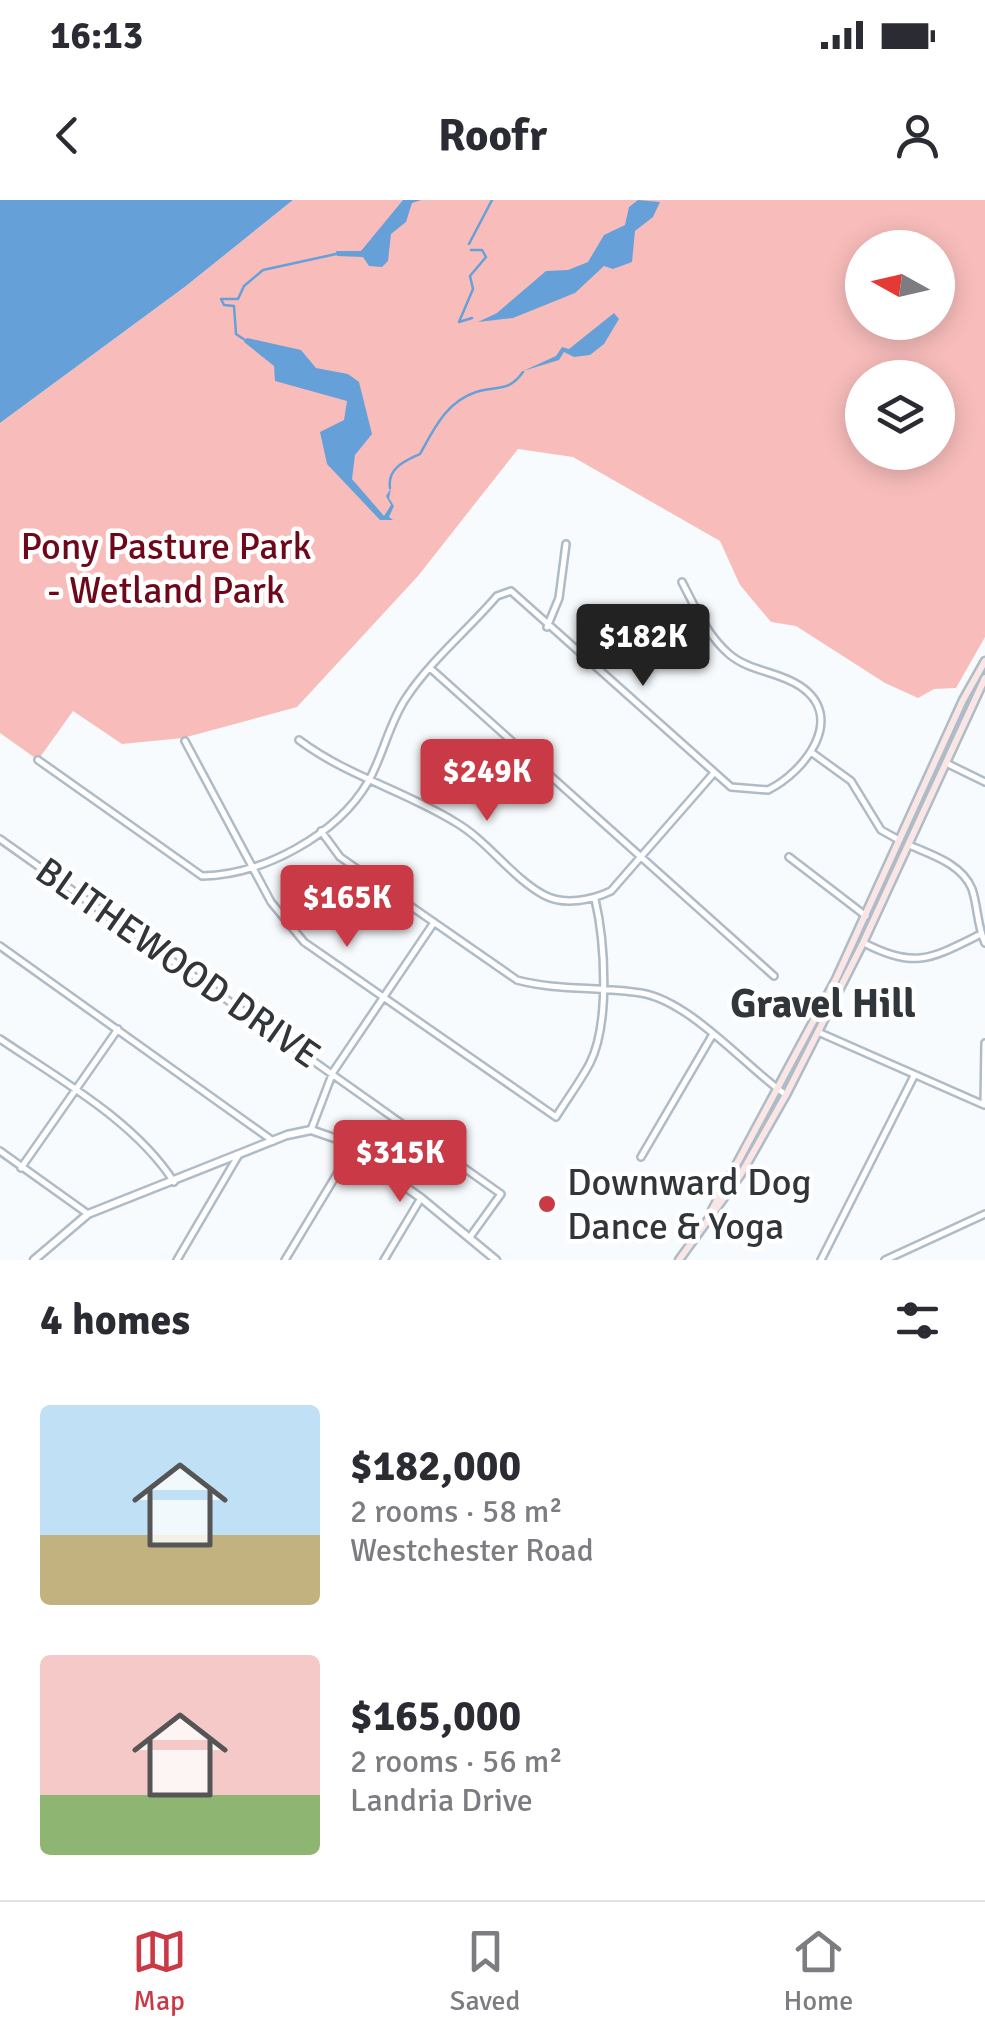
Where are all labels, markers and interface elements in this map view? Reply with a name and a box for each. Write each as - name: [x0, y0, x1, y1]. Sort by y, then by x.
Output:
- text: 16:13: [50, 12, 143, 59]
- icon: back: [40, 108, 95, 163]
- text: Roofr: [438, 108, 547, 163]
- icon: person: [890, 108, 945, 163]
- north arrow: [845, 230, 955, 340]
- map controls: [845, 230, 955, 470]
- button: layers: [845, 360, 955, 470]
- park label: Pony Pasture Park - Wetland Park: [21, 523, 311, 614]
- pin: $182K: [573, 604, 713, 689]
- text: $182K: [599, 617, 687, 656]
- pin: $249K: [417, 739, 557, 824]
- text: $249K: [443, 752, 531, 791]
- street label: BLITHEWOOD DRIVE: [27, 847, 329, 1079]
- pin: $165K: [277, 865, 417, 950]
- text: $165K: [303, 878, 391, 917]
- district label: Gravel Hill: [730, 979, 916, 1029]
- pin: $315K: [330, 1120, 470, 1205]
- text: $315K: [356, 1133, 444, 1172]
- place label: Downward Dog Dance & Yoga: [567, 1159, 812, 1250]
- marker: Downward Dog Dance & Yoga: [536, 1193, 558, 1215]
- icon: filters: [890, 1293, 945, 1348]
- text: 4 homes: [40, 1295, 190, 1346]
- text: $182,000: [350, 1441, 521, 1492]
- icon: home: [120, 1445, 240, 1565]
- text: 2 rooms · 58 m²: [350, 1492, 563, 1531]
- text: Westchester Road: [350, 1531, 594, 1570]
- text: $165,000: [350, 1691, 521, 1742]
- icon: home: [120, 1695, 240, 1815]
- text: 2 rooms · 56 m²: [350, 1742, 563, 1781]
- text: Landria Drive: [350, 1781, 533, 1820]
- tab: Map: [132, 1924, 187, 2018]
- tab: Saved: [450, 1924, 520, 2018]
- tab: Home: [784, 1924, 853, 2018]

